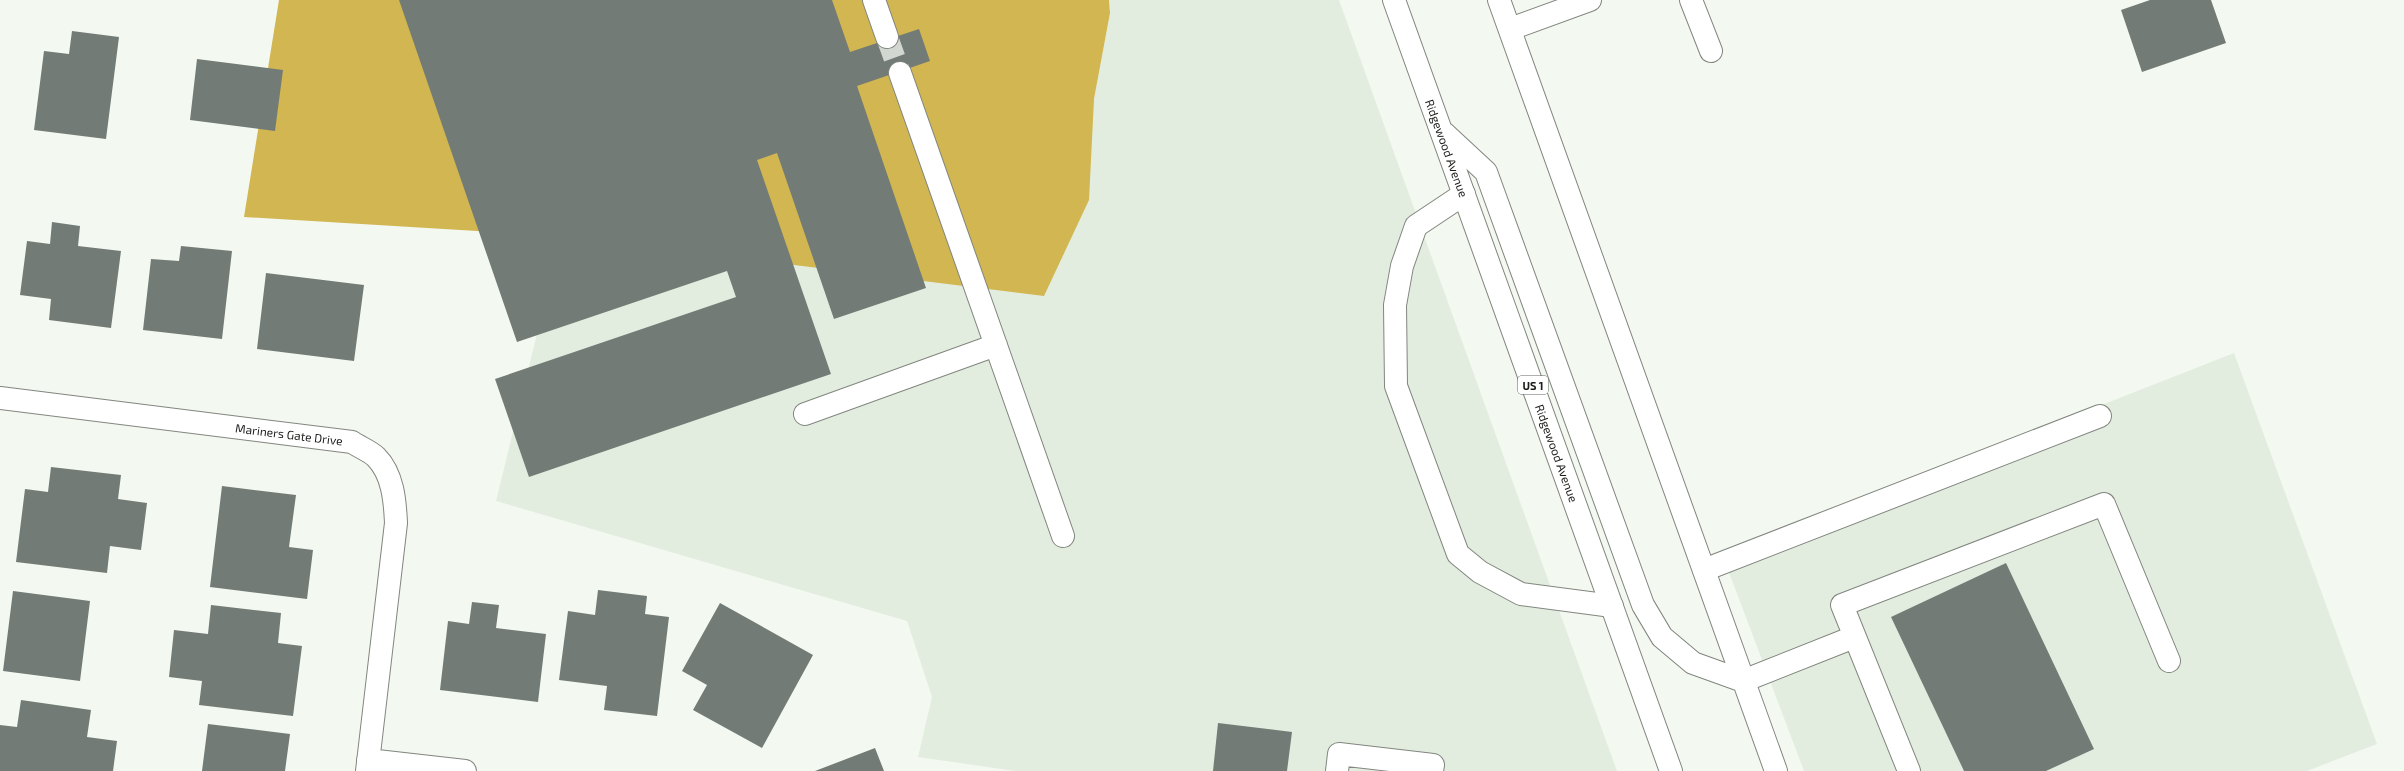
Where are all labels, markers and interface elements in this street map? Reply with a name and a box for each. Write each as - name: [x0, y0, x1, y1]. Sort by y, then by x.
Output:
- street label: Ridgewood Avenue: [1423, 97, 1471, 199]
- road number: US 1: [1518, 376, 1548, 394]
- street label: Ridgewood Avenue: [1533, 402, 1581, 504]
- street label: Mariners Gate Drive: [234, 420, 344, 448]

